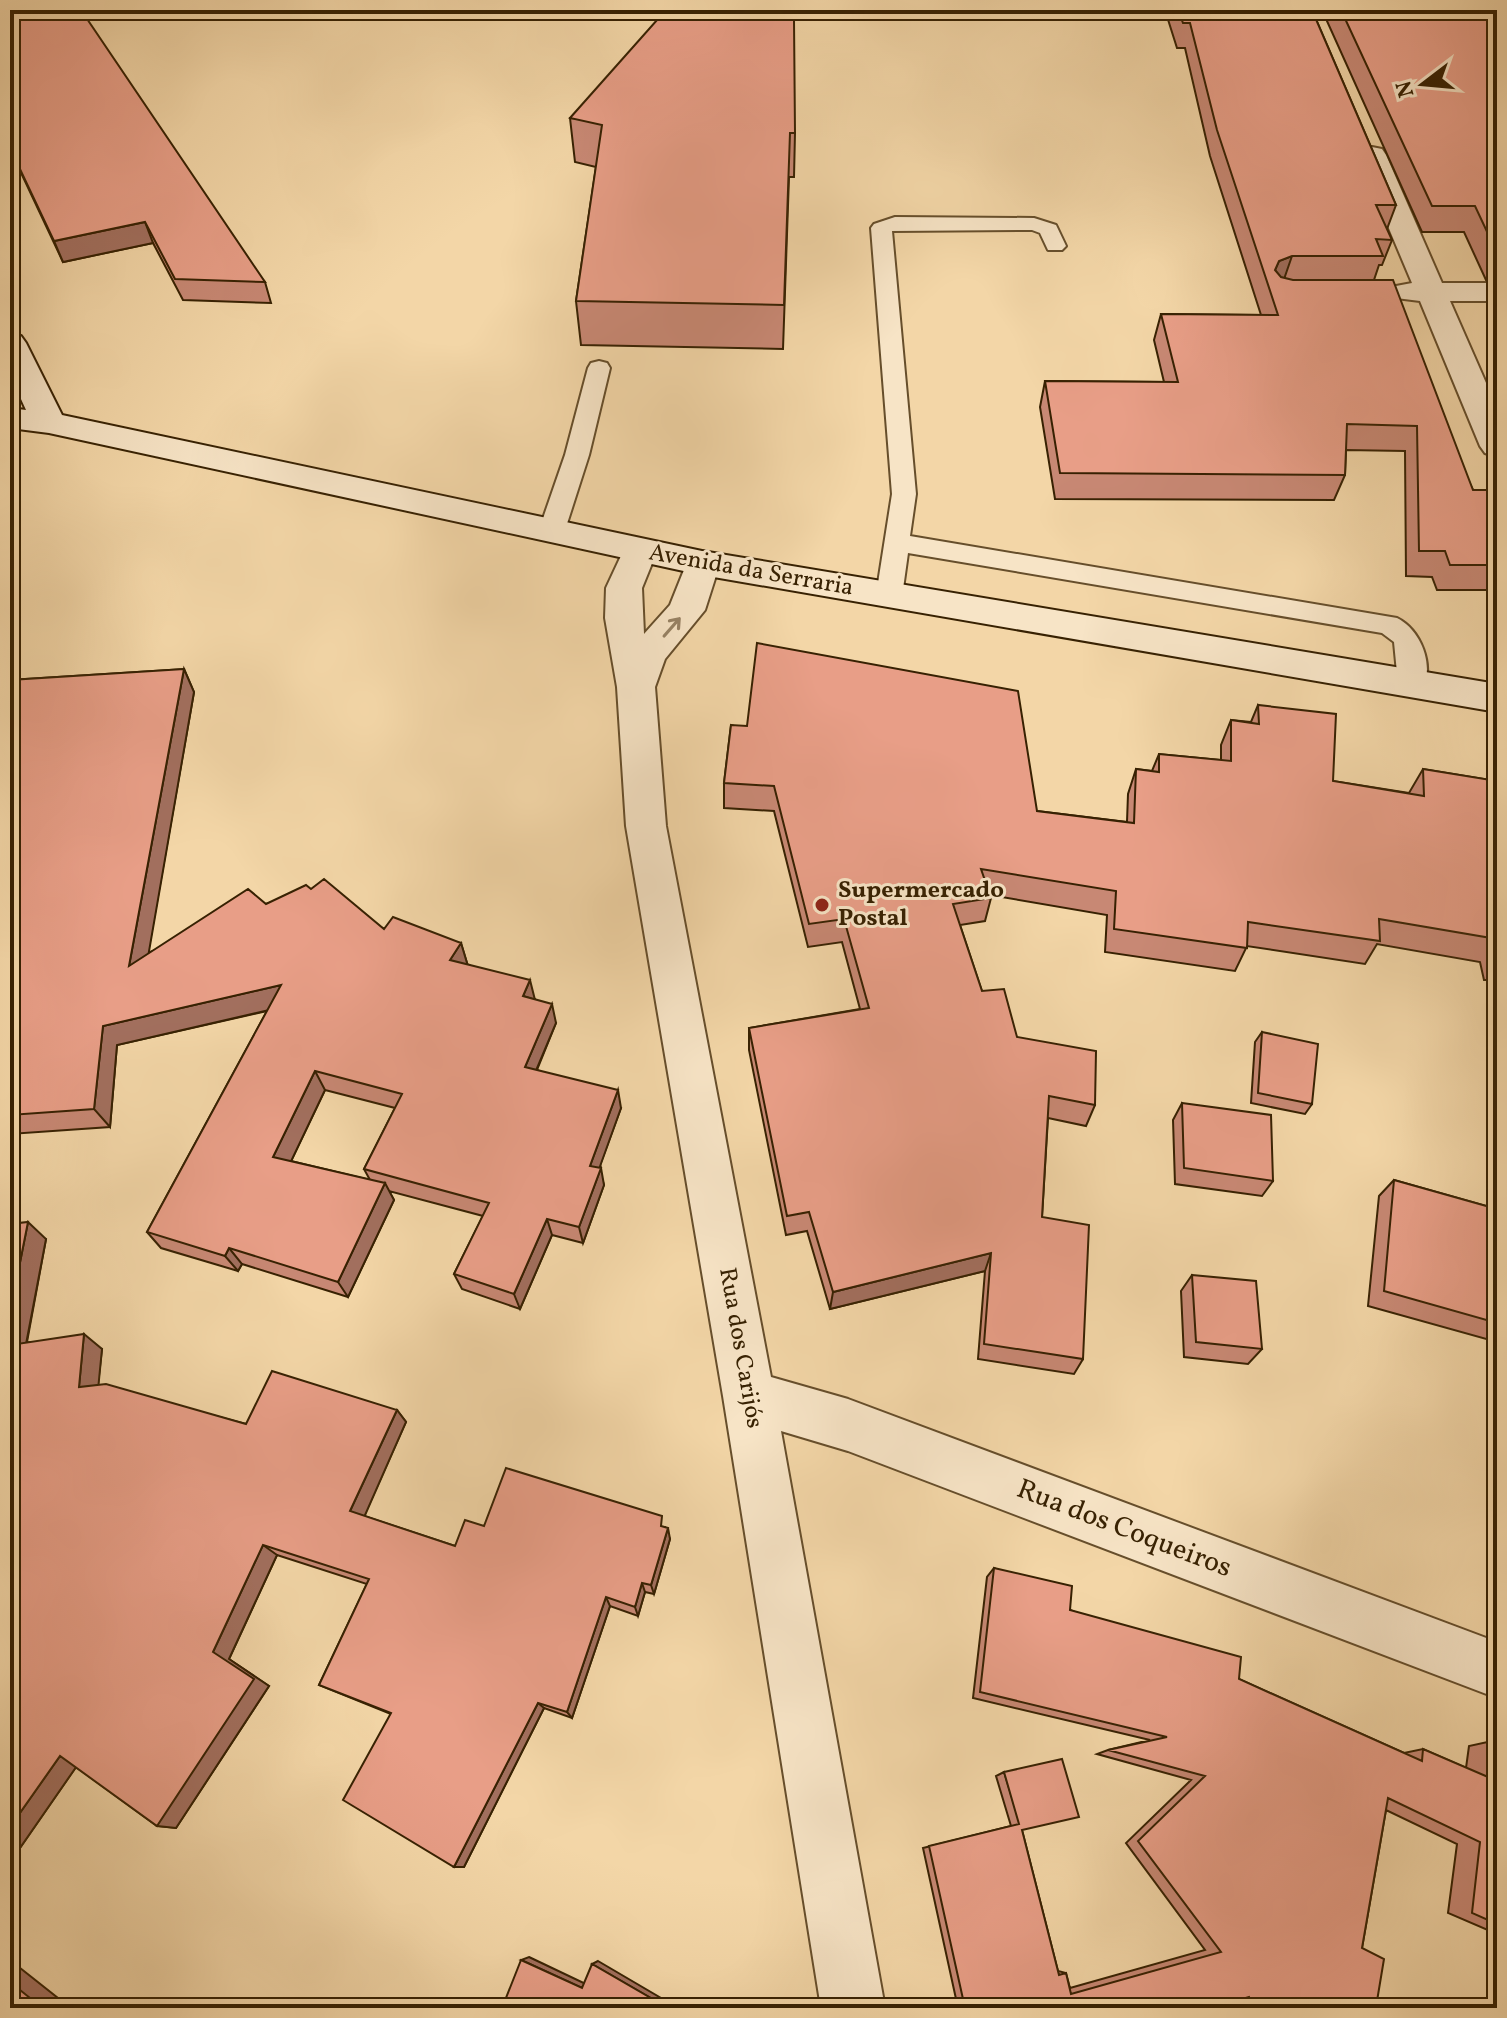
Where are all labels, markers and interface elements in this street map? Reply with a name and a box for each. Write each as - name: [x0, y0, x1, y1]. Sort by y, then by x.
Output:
- north arrow: [1383, 44, 1463, 124]
- text: N: [1389, 77, 1423, 101]
- street label: Avenida da Serraria: [646, 536, 856, 606]
- one-way arrow: [663, 617, 681, 637]
- place label: Supermercado Postal: [838, 874, 1004, 936]
- marker: Supermercado Postal: [813, 896, 831, 914]
- street label: Rua dos Carijós: [709, 1265, 771, 1431]
- street label: Rua dos Coqueiros: [1011, 1470, 1237, 1588]

